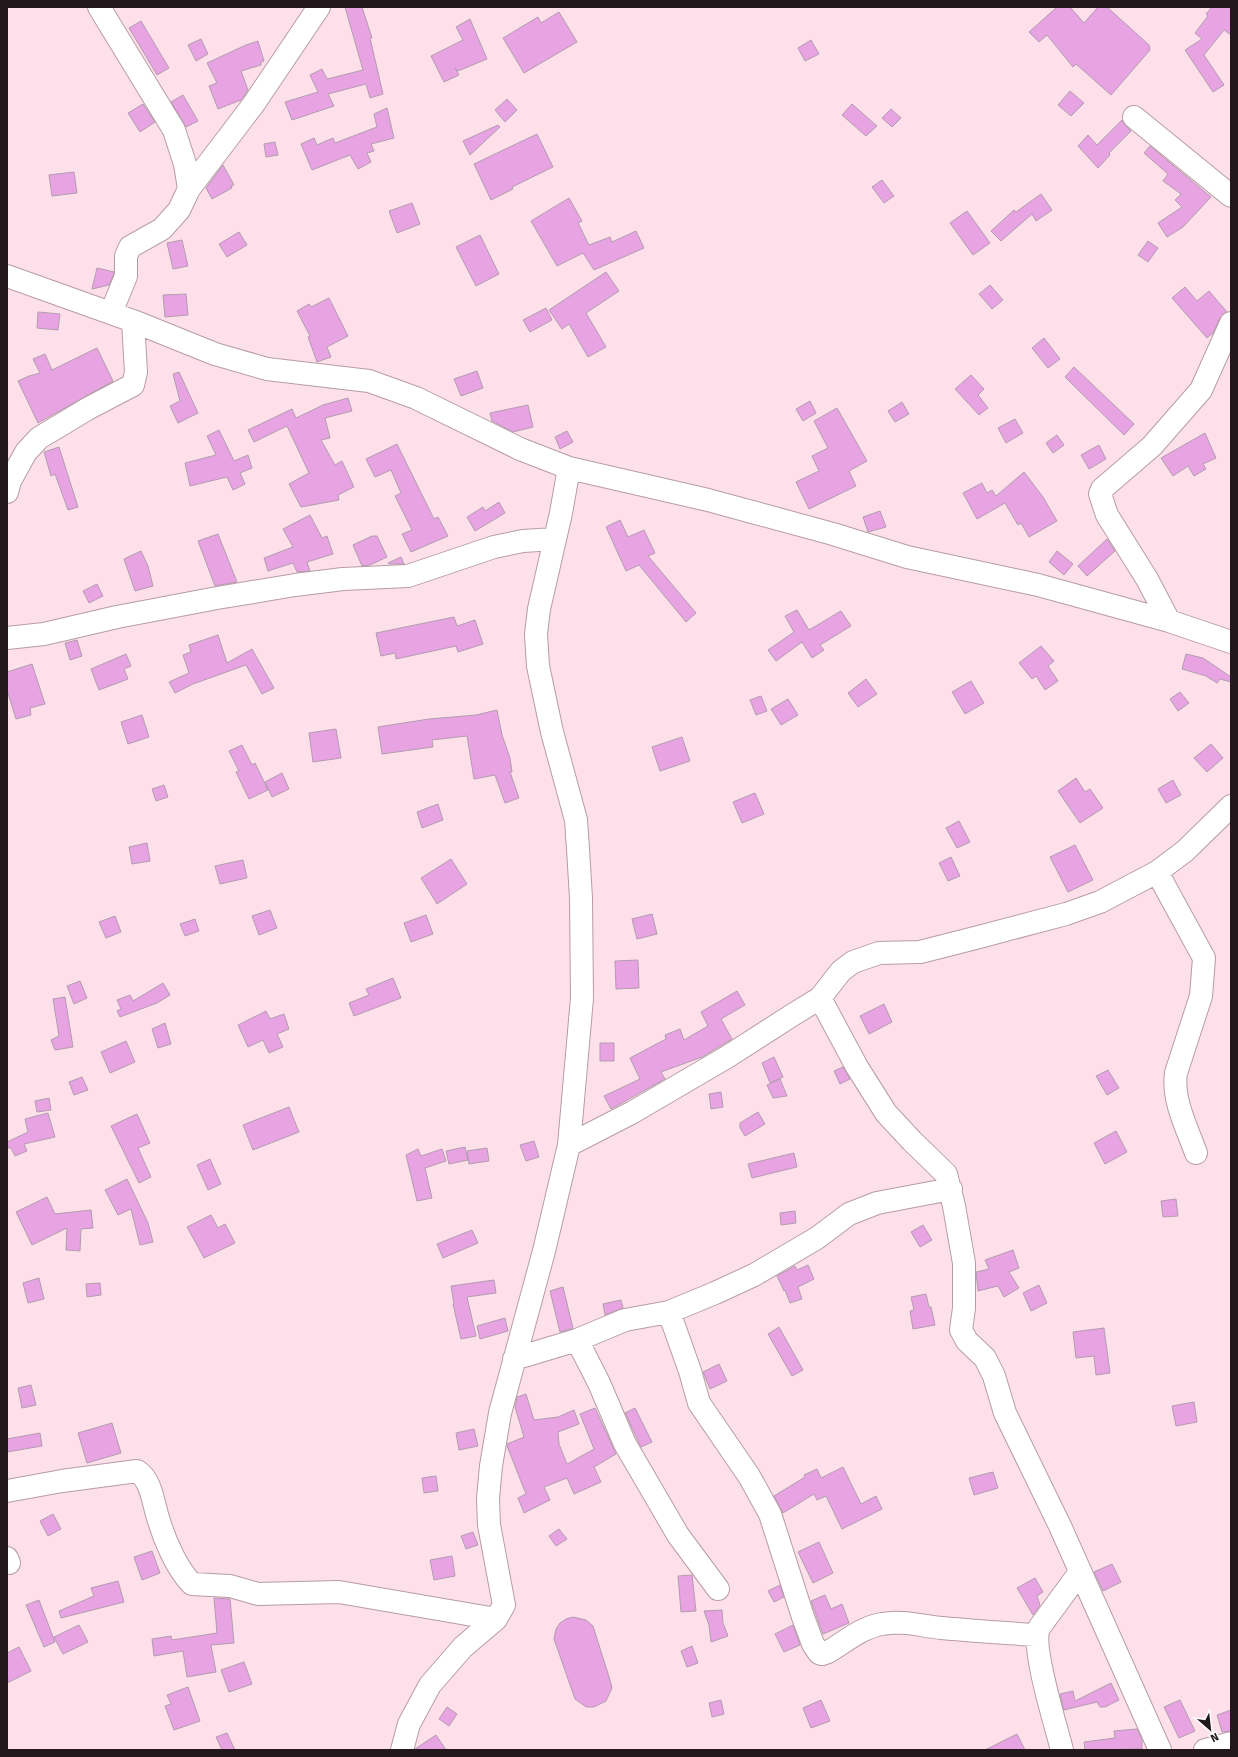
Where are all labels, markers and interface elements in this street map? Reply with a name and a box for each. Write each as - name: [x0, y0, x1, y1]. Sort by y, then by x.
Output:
- north arrow: [1190, 1709, 1230, 1749]
- text: N: [1208, 1730, 1221, 1745]

